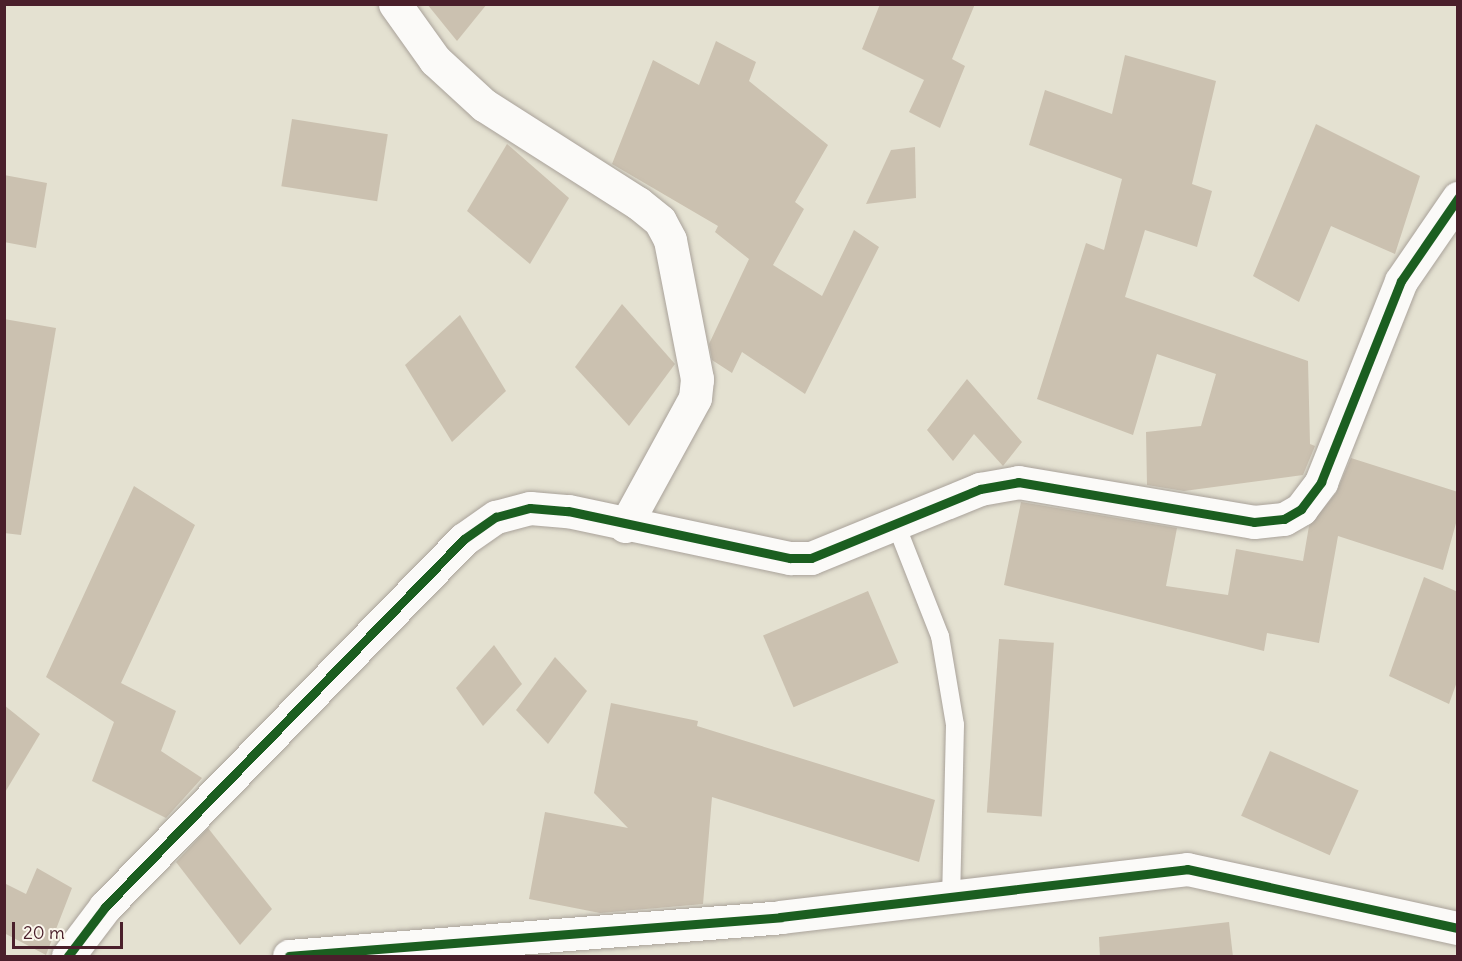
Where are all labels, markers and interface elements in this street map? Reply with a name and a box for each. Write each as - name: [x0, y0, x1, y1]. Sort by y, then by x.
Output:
- scale bar: [15, 910, 126, 948]
- text: 20 m: [23, 921, 65, 944]

